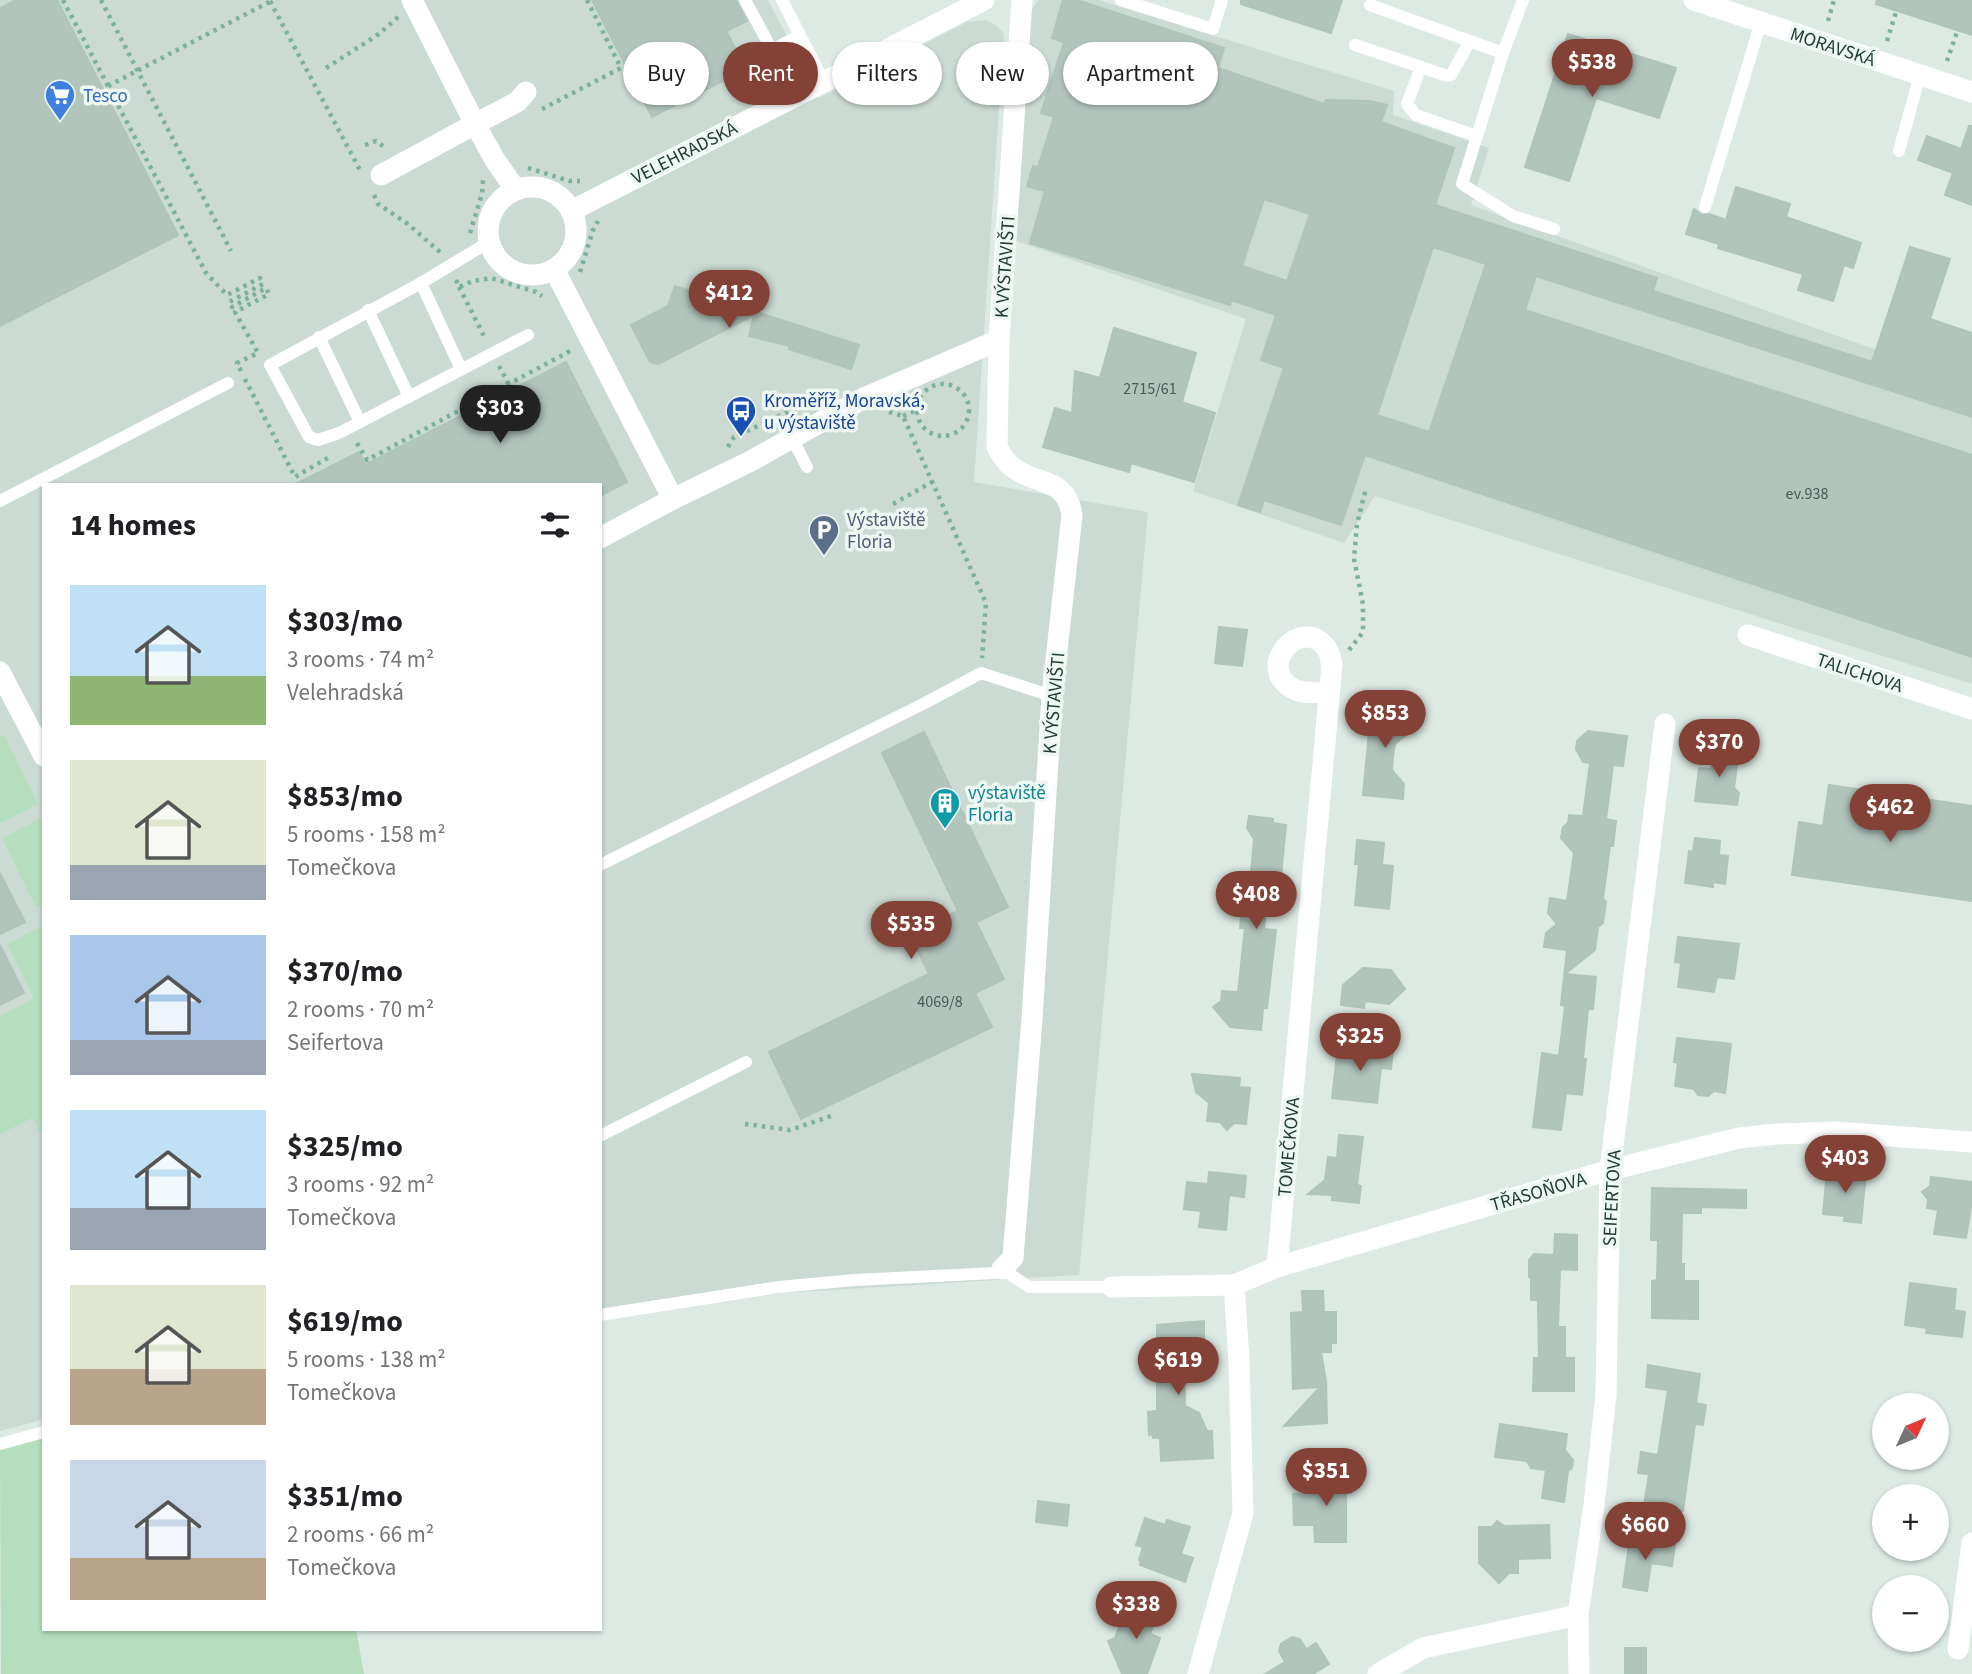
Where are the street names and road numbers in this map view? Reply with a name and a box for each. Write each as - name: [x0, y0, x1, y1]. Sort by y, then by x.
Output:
- street label: MORAVSKÁ: [1786, 21, 1879, 74]
- street label: VELEHRADSKÁ: [627, 115, 743, 192]
- street label: K VÝSTAVIŠTI: [988, 215, 1023, 319]
- street label: TALICHOVA: [1813, 647, 1907, 700]
- street label: K VÝSTAVIŠTI: [1037, 651, 1072, 755]
- street label: TOMEČKOVA: [1272, 1096, 1307, 1198]
- street label: SEIFERTOVA: [1596, 1148, 1629, 1247]
- street label: TŘASOŇOVA: [1487, 1166, 1590, 1219]

